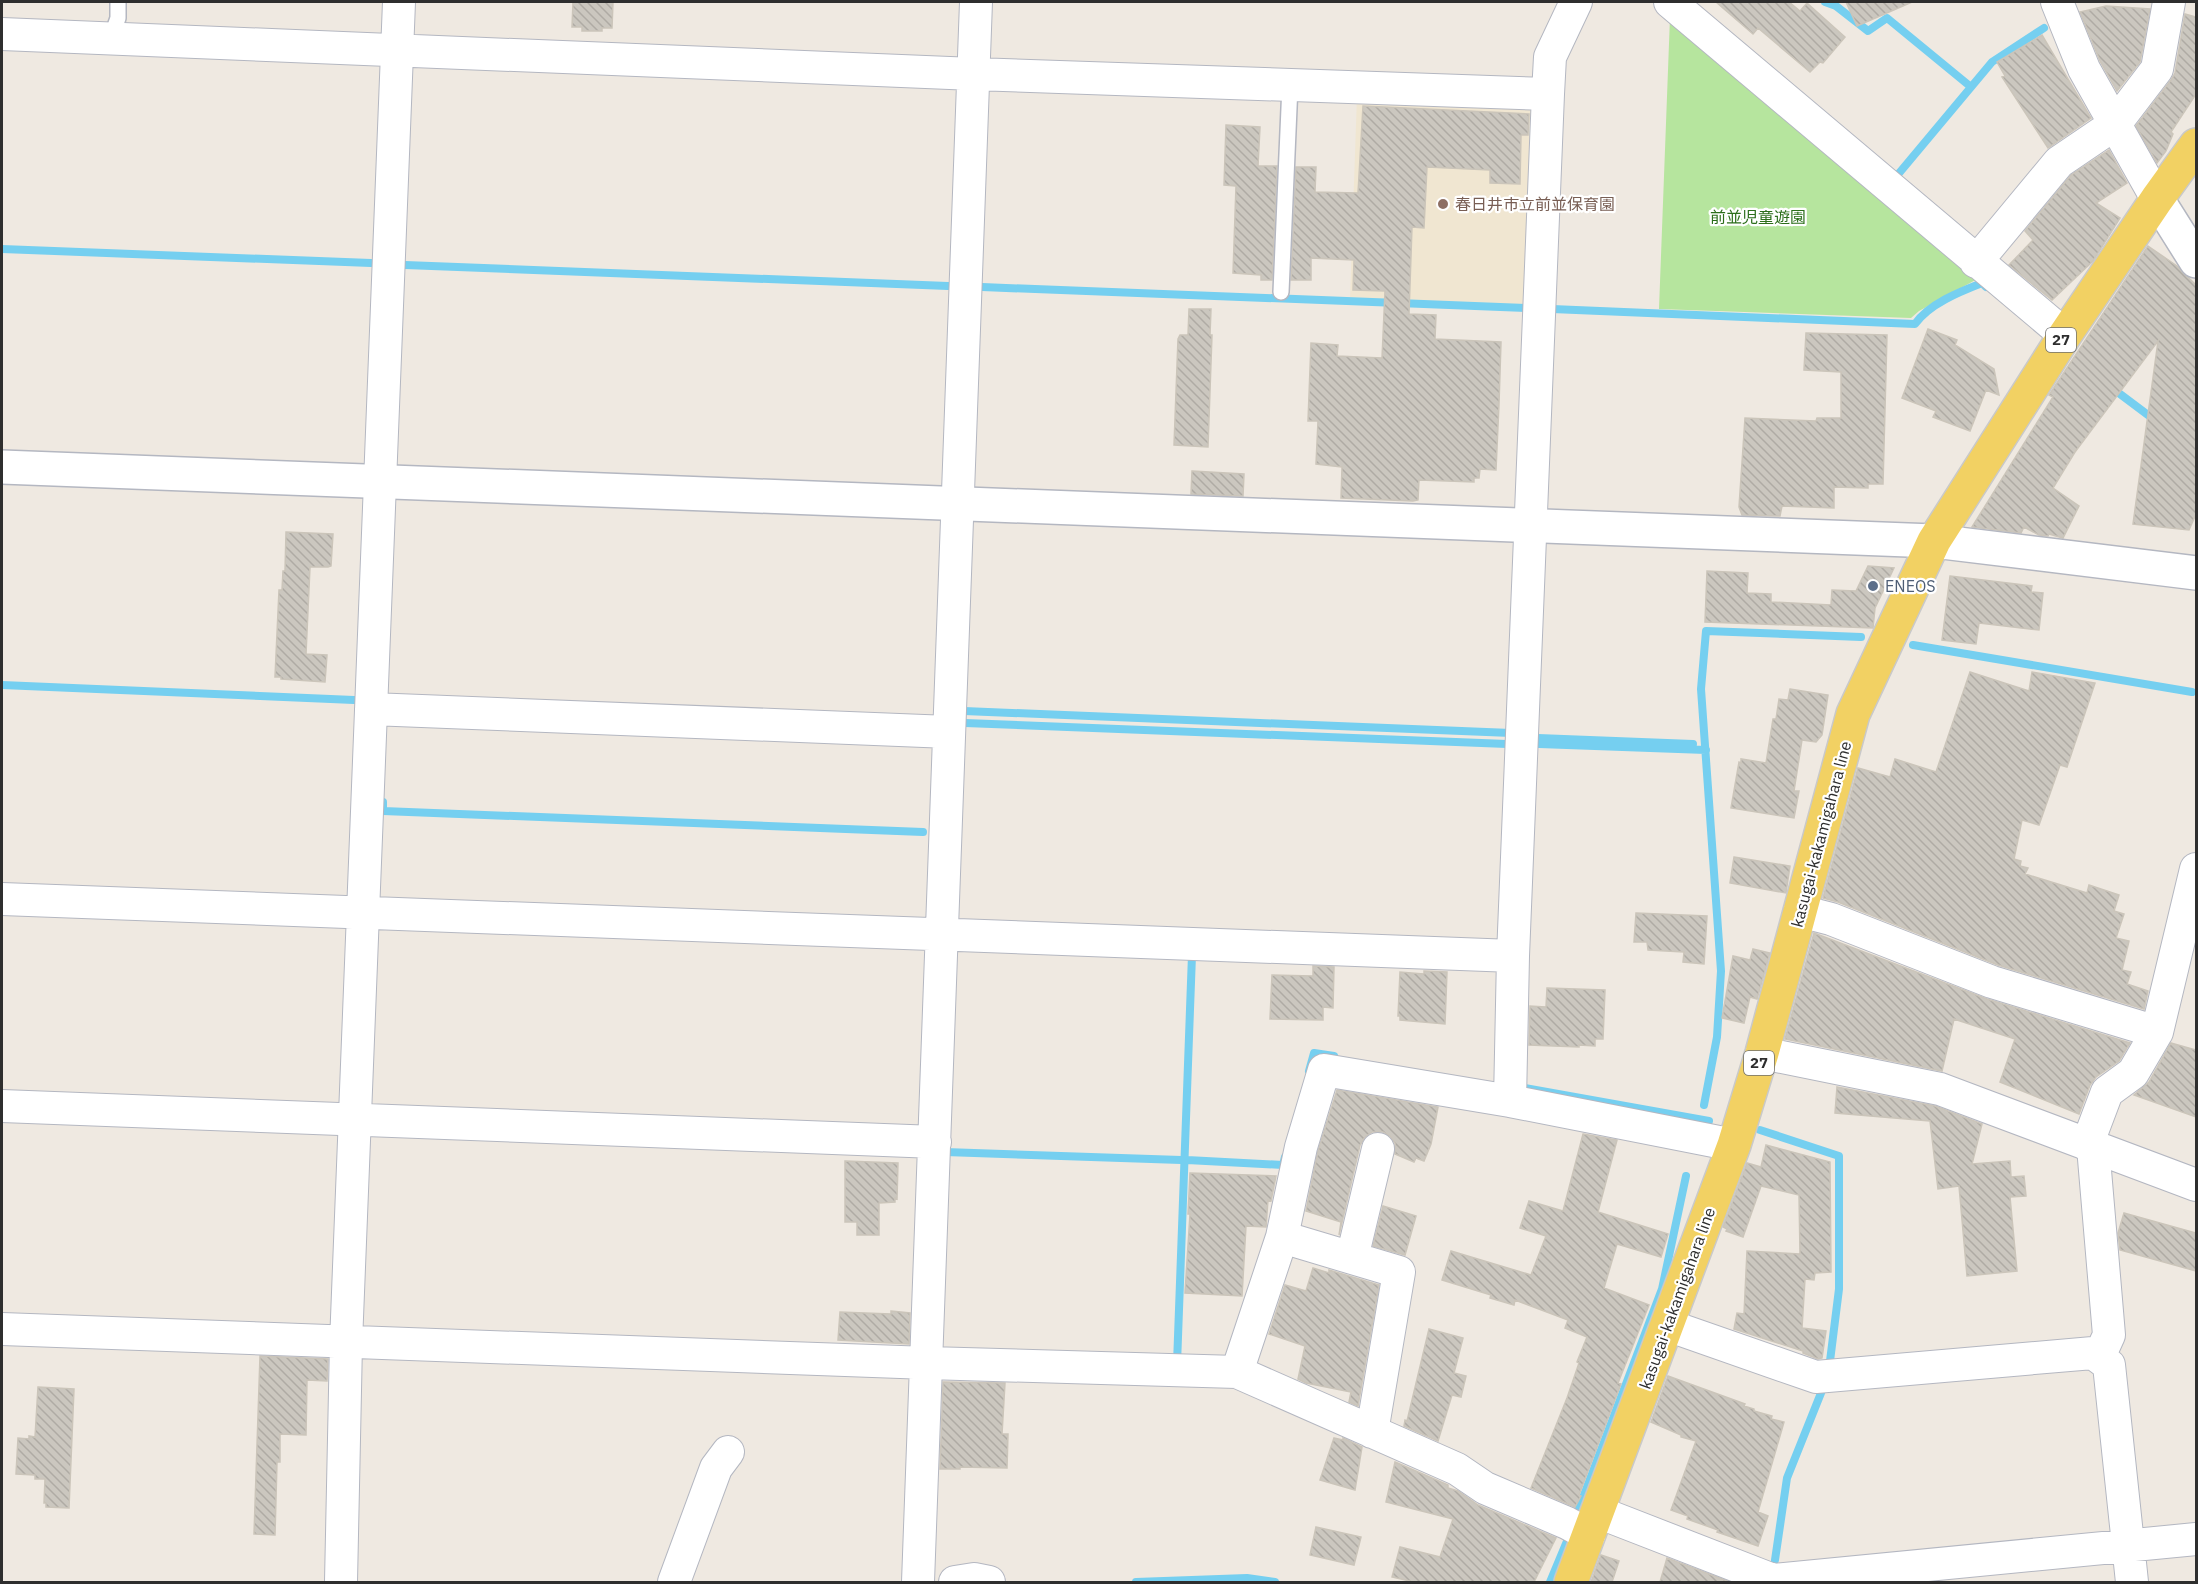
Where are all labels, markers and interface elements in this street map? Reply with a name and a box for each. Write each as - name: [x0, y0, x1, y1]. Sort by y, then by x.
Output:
- place label: 春日井市立前並保育園: [1455, 194, 1615, 214]
- marker: 春日井市立前並保育園: [1436, 197, 1450, 211]
- park label: 前並児童遊園: [1710, 207, 1806, 227]
- road number: 27: [2046, 328, 2076, 352]
- place label: ENEOS: [1885, 576, 1936, 596]
- marker: ENEOS: [1866, 579, 1880, 593]
- street label: kasugai-kakamigahara line: [1787, 739, 1856, 929]
- road number: 27: [1744, 1051, 1774, 1075]
- street label: kasugai-kakamigahara line: [1635, 1204, 1719, 1392]

